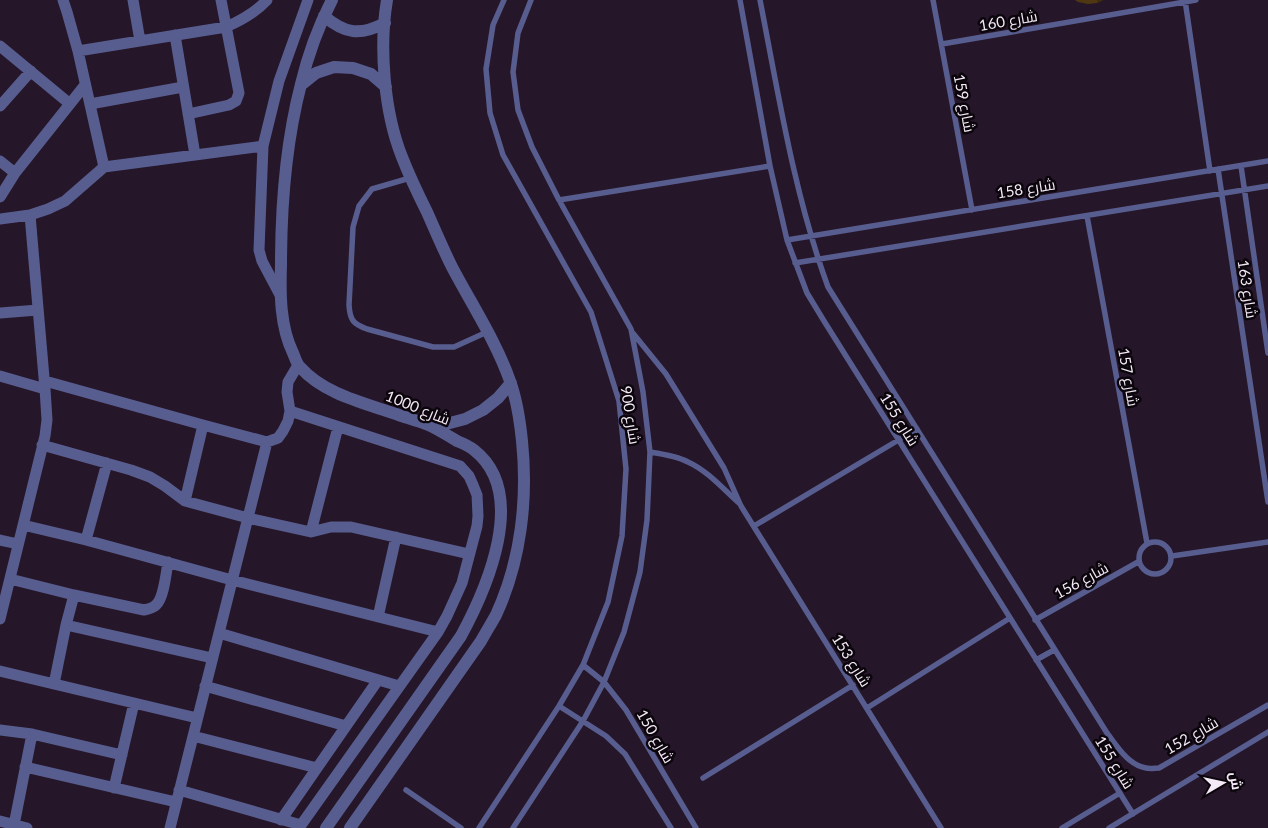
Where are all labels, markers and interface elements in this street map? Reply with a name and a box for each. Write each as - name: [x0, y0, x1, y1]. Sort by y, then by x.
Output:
- street label: شارع 160: [977, 6, 1039, 37]
- street label: شارع 159: [948, 72, 979, 134]
- street label: شارع 158: [995, 174, 1057, 204]
- street label: شارع 163: [1232, 258, 1262, 320]
- street label: شارع 157: [1112, 346, 1143, 408]
- street label: شارع 900: [615, 384, 645, 446]
- street label: شارع 1000: [382, 386, 453, 431]
- street label: شارع 155: [874, 389, 923, 450]
- street label: شارع 156: [1051, 558, 1113, 605]
- street label: شارع 153: [826, 630, 875, 691]
- street label: شارع 150: [631, 706, 679, 768]
- street label: شارع 152: [1161, 712, 1223, 760]
- street label: شارع 155: [1089, 732, 1138, 793]
- north arrow: [1198, 758, 1248, 808]
- text: ش: [1226, 771, 1246, 791]

